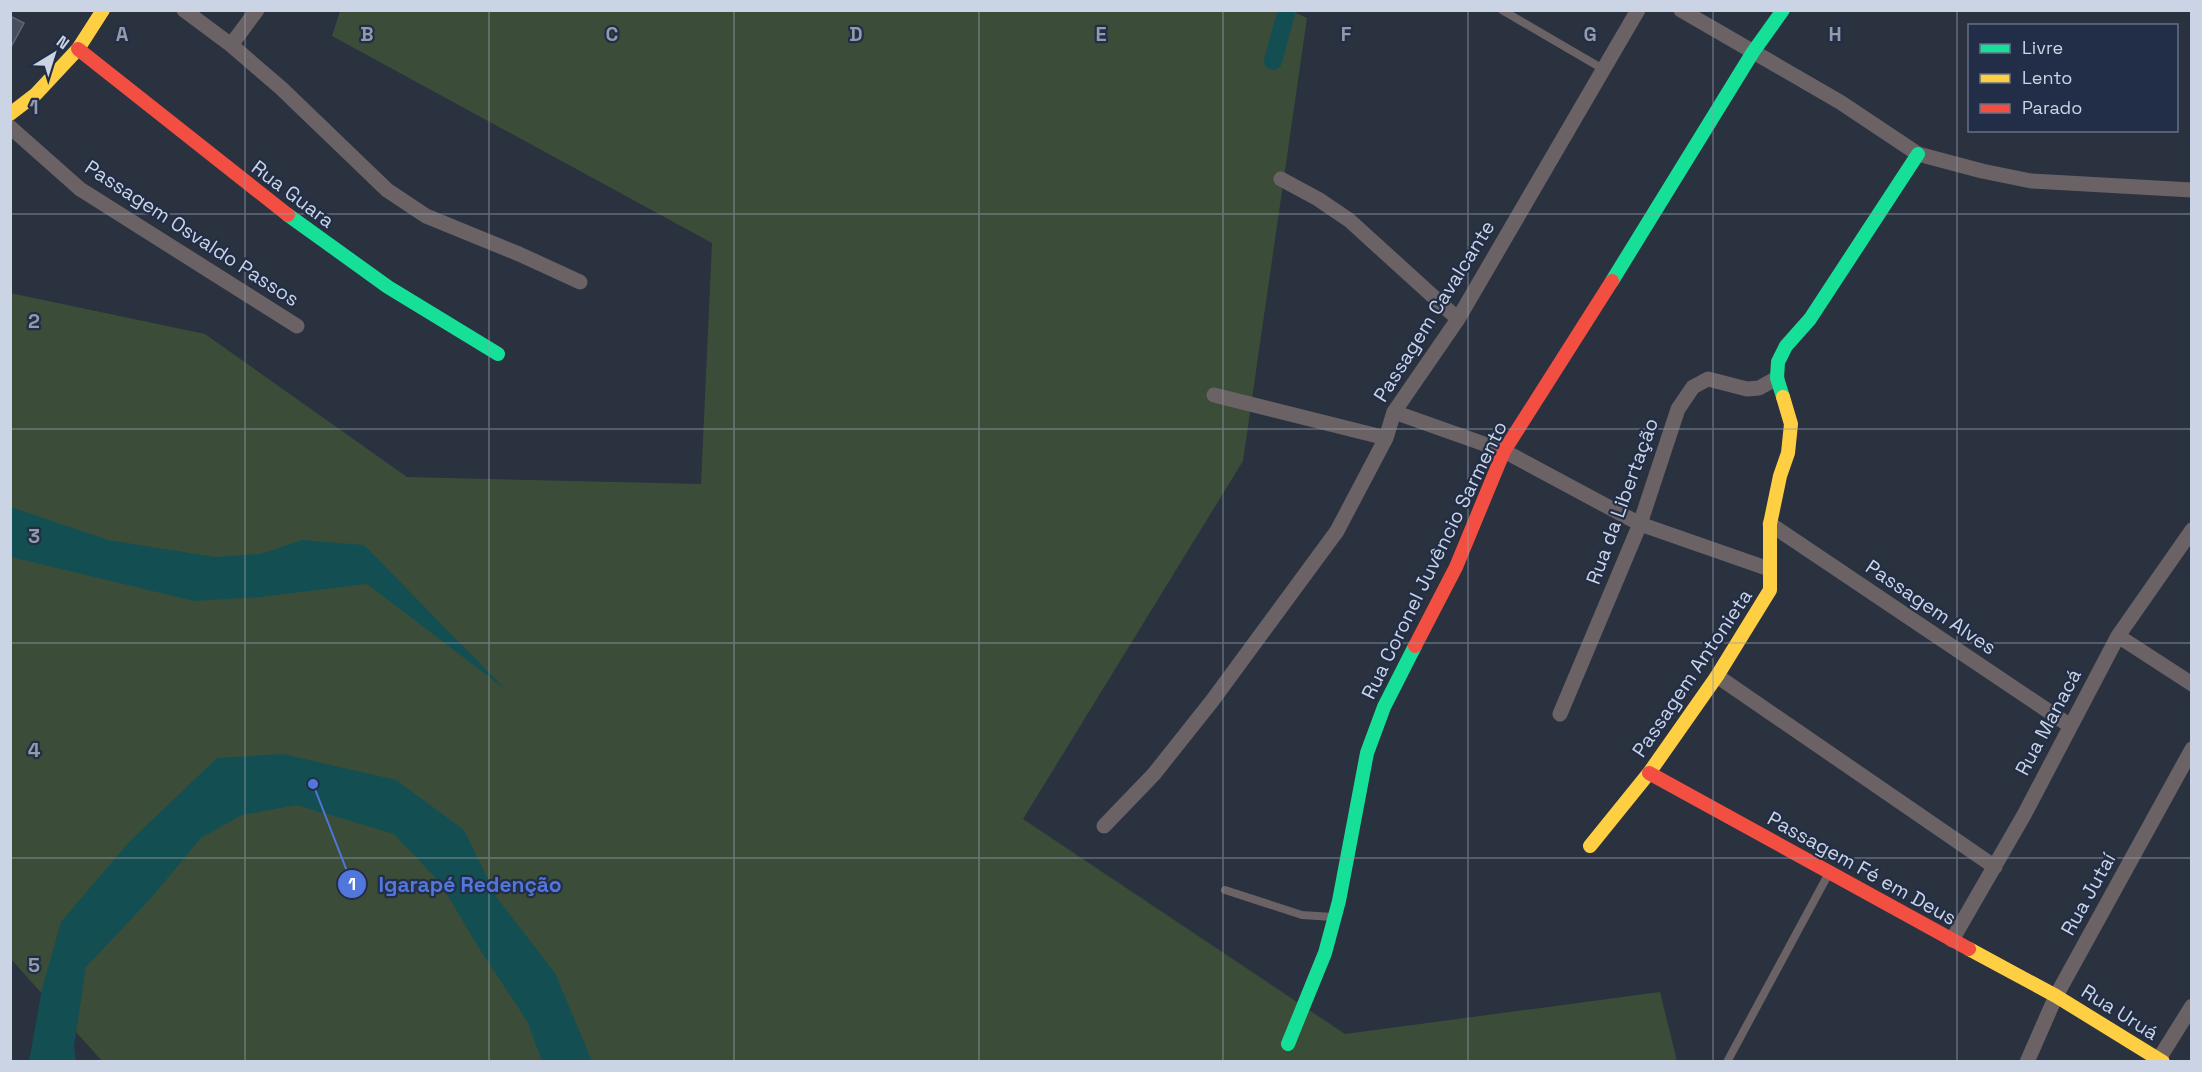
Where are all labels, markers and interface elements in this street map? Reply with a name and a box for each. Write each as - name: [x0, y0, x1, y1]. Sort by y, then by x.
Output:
- text: A: [116, 21, 129, 47]
- text: B: [360, 21, 374, 47]
- text: C: [606, 21, 619, 47]
- text: D: [849, 21, 863, 47]
- text: E: [1095, 21, 1107, 47]
- text: F: [1341, 21, 1352, 47]
- text: G: [1583, 21, 1597, 47]
- text: H: [1828, 21, 1842, 47]
- north arrow: [24, 24, 84, 84]
- legend: [1968, 24, 2178, 132]
- text: N: [52, 31, 74, 54]
- text: Livre: [2022, 36, 2063, 59]
- text: Lento: [2022, 66, 2072, 89]
- text: 1: [29, 94, 39, 120]
- text: Parado: [2022, 96, 2082, 119]
- street label: Passagem Osvaldo Passos: [80, 154, 304, 312]
- street label: Rua Guara: [246, 154, 340, 234]
- street label: Passagem Cavalcante: [1368, 215, 1500, 407]
- text: 2: [28, 308, 40, 334]
- street label: Rua da Libertação: [1580, 414, 1664, 588]
- street label: Rua Coronel Juvêncio Sarmento: [1355, 417, 1513, 703]
- text: 3: [28, 523, 40, 549]
- street label: Passagem Alves: [1861, 554, 2001, 660]
- street label: Passagem Antonieta: [1626, 584, 1758, 762]
- street label: Rua Manacá: [2009, 664, 2087, 780]
- text: 4: [28, 737, 41, 763]
- street label: Passagem Fé em Deus: [1763, 805, 1961, 931]
- street label: Rua Jutaí: [2055, 848, 2121, 940]
- callout: Igarapé Redenção: [337, 865, 574, 904]
- text: Igarapé Redenção: [378, 871, 562, 898]
- text: 1: [348, 872, 356, 895]
- text: 5: [28, 952, 40, 978]
- street label: Rua Uruá: [2077, 978, 2163, 1046]

